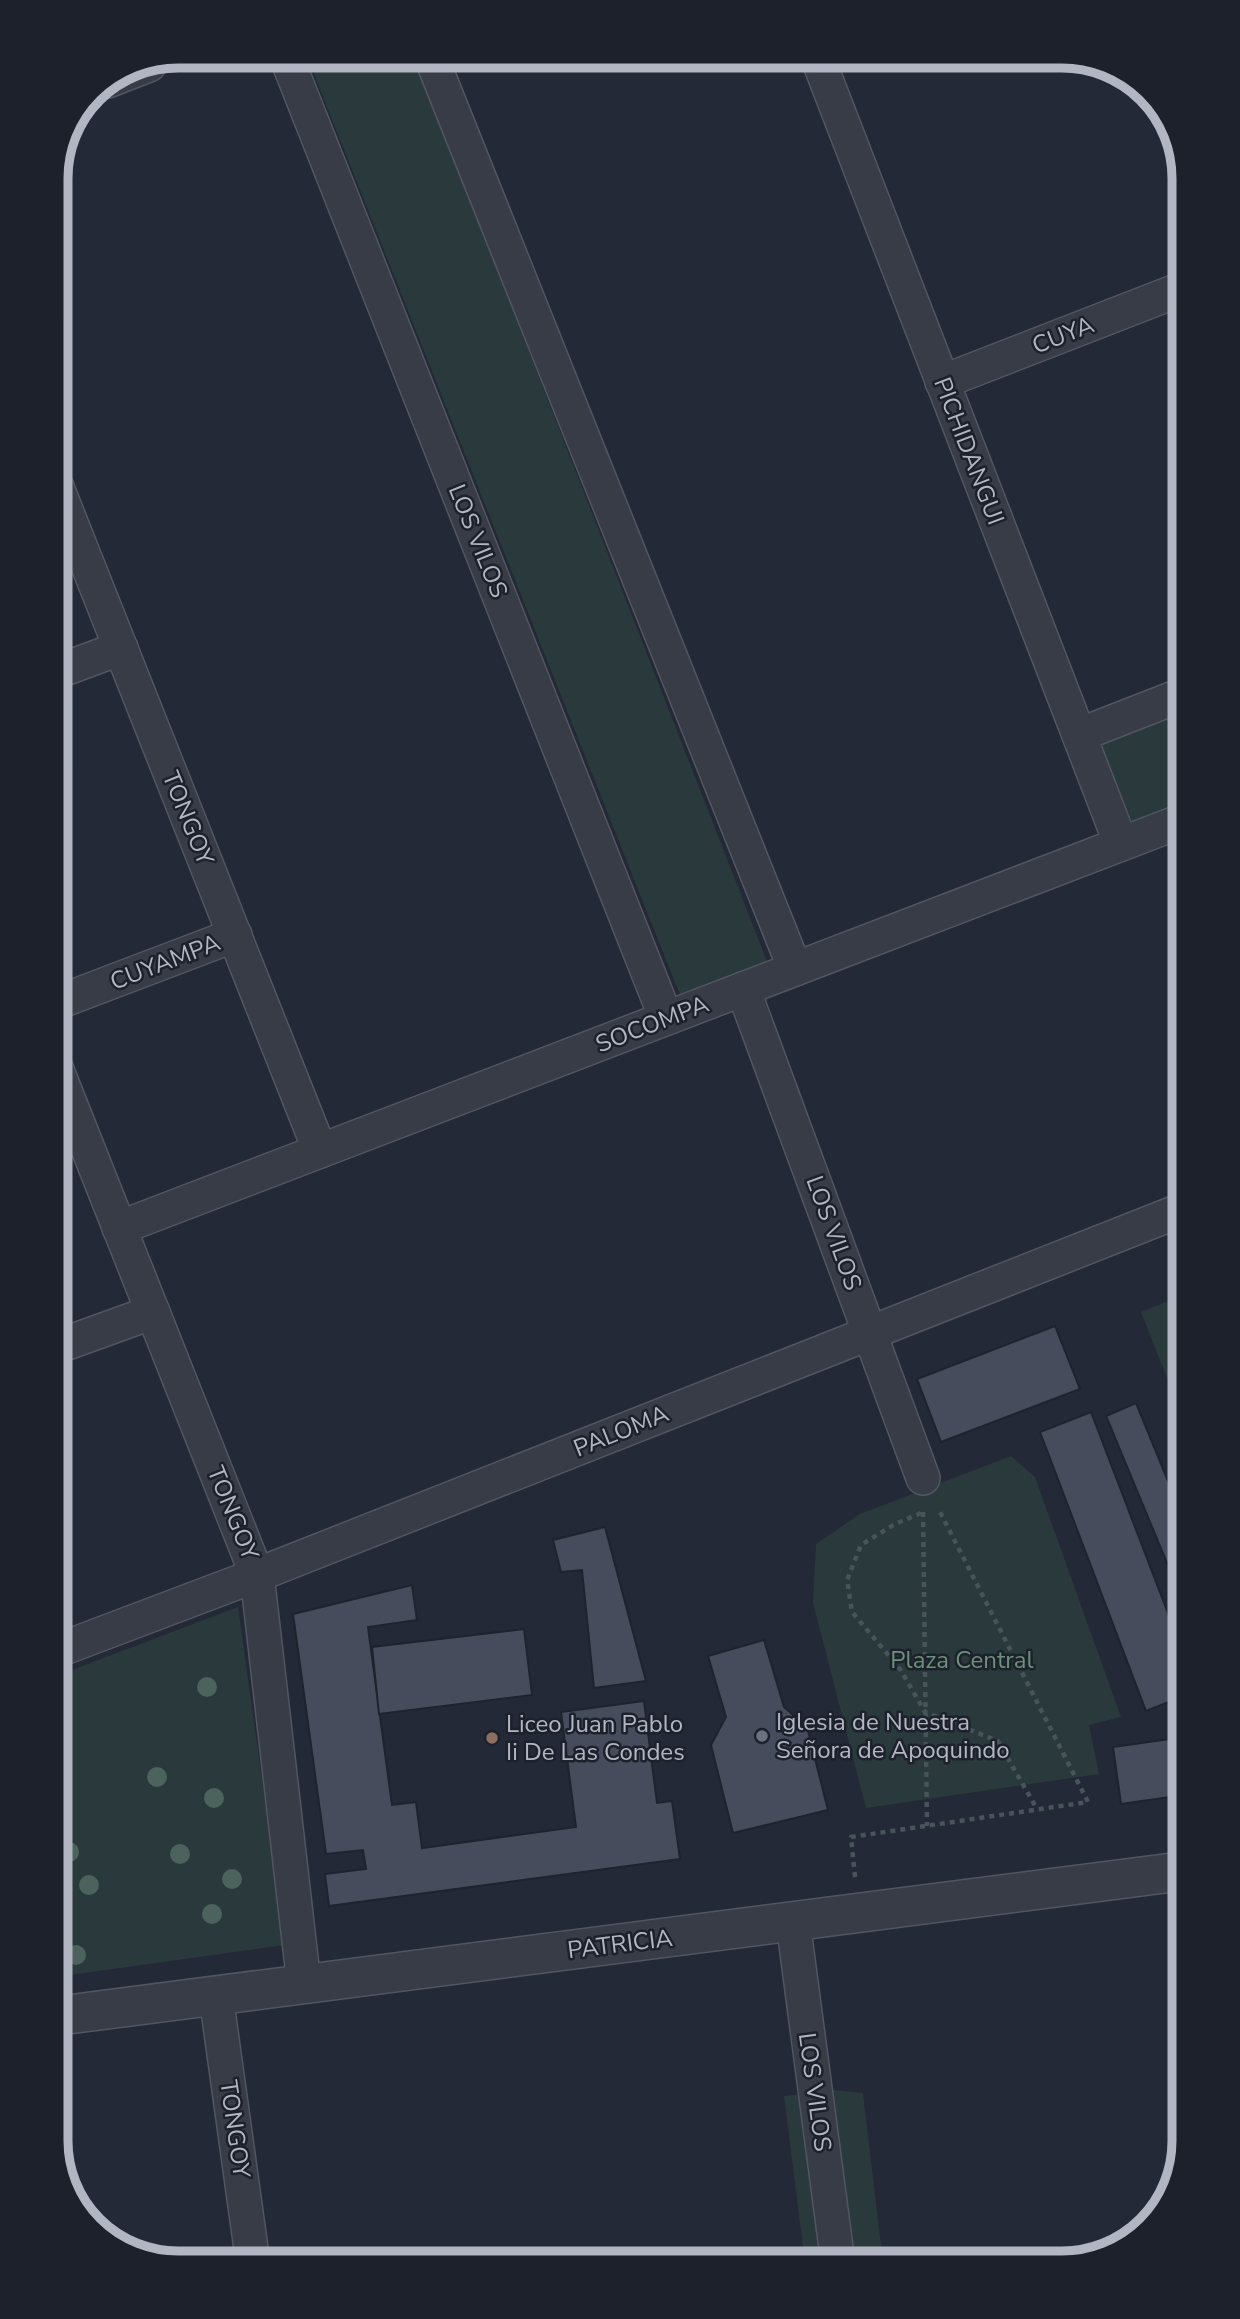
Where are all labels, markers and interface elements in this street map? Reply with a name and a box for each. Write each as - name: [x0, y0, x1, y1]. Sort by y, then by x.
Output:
- street label: CUYA: [1027, 308, 1099, 361]
- street label: PICHIDANGUI: [926, 373, 1012, 529]
- street label: LOS VILOS: [441, 480, 515, 602]
- street label: TONGOY: [155, 766, 222, 870]
- street label: CUYAMPA: [105, 926, 225, 998]
- street label: SOCOMPA: [591, 988, 714, 1060]
- street label: LOS VILOS: [799, 1171, 869, 1295]
- street label: PALOMA: [569, 1397, 674, 1464]
- street label: TONGOY: [200, 1461, 267, 1565]
- park label: Plaza Central: [890, 1644, 1034, 1676]
- place label: Iglesia de Nuestra Señora de Apoquindo: [776, 1706, 1010, 1766]
- place label: Liceo Juan Pablo Ii De Las Condes: [506, 1708, 685, 1768]
- marker: Iglesia de Nuestra Señora de Apoquindo: [754, 1728, 770, 1744]
- marker: Liceo Juan Pablo Ii De Las Condes: [484, 1730, 500, 1746]
- street label: PATRICIA: [566, 1922, 675, 1966]
- street label: LOS VILOS: [791, 2031, 839, 2153]
- street label: TONGOY: [212, 2078, 258, 2181]

